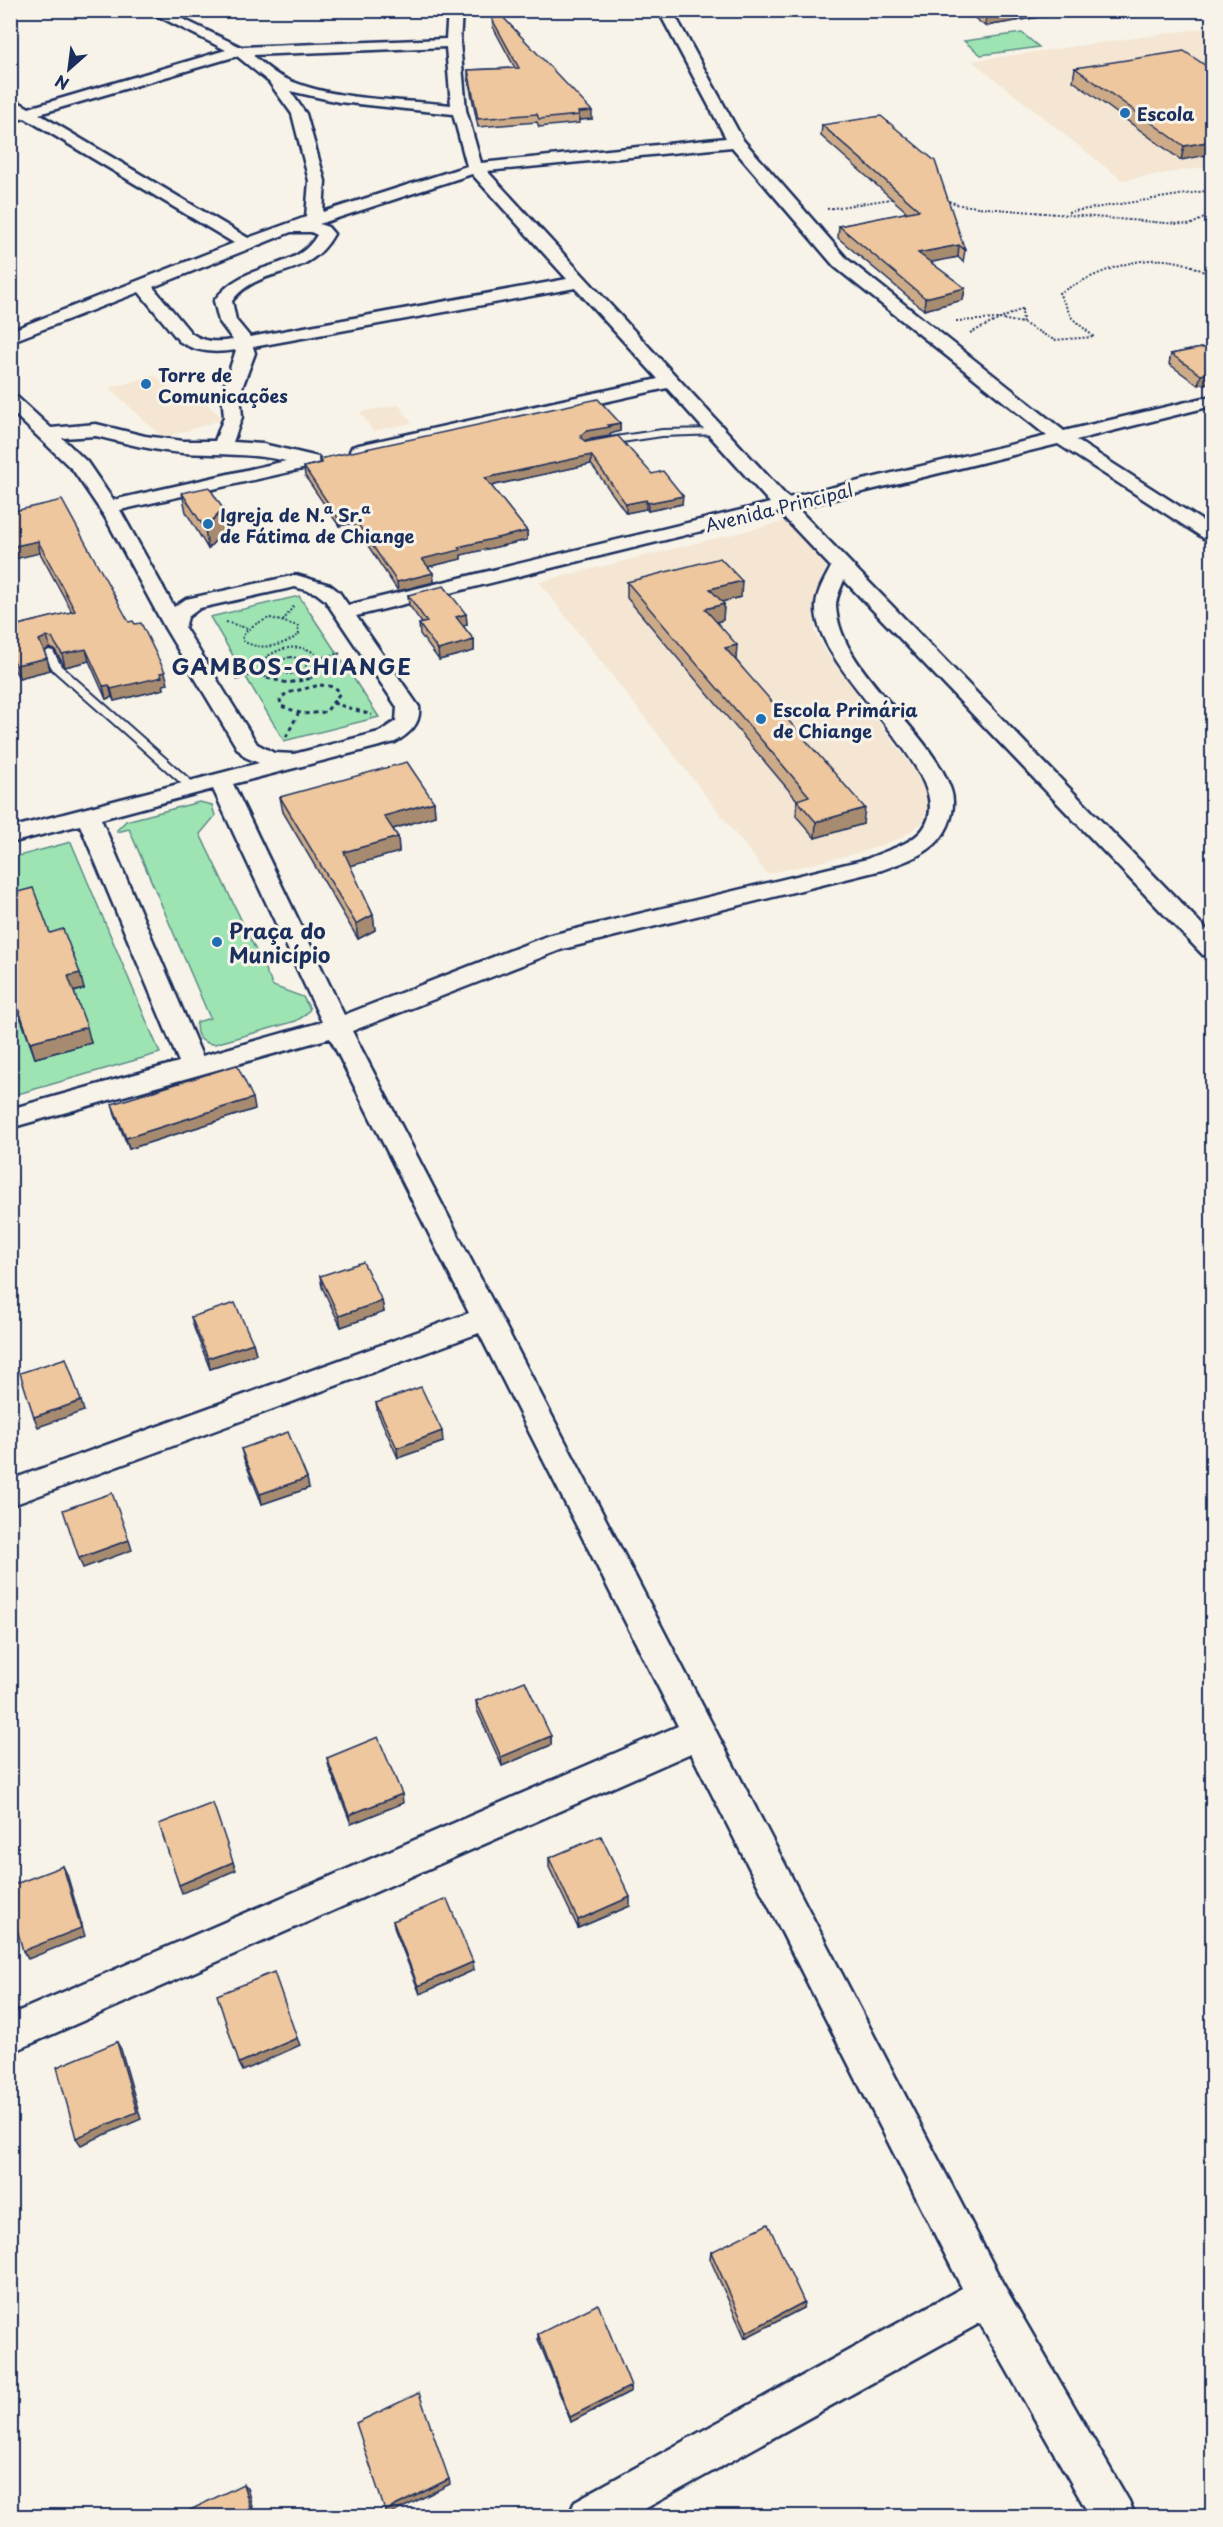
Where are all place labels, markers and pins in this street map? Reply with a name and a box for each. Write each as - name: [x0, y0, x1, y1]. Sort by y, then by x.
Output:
- place label: Escola: [1137, 100, 1194, 127]
- marker: Escola: [1118, 106, 1132, 120]
- place label: Torre de Comunicações: [158, 361, 288, 409]
- marker: Torre de Comunicações: [139, 377, 153, 391]
- place label: Igreja de N.ª Sr.ª de Fátima de Chiange: [220, 501, 415, 549]
- marker: Igreja de N.ª Sr.ª de Fátima de Chiange: [201, 517, 215, 531]
- place label: Escola Primária de Chiange: [773, 696, 918, 744]
- marker: Escola Primária de Chiange: [754, 712, 768, 726]
- place label: Praça do Município: [229, 914, 330, 970]
- marker: Praça do Município: [210, 935, 224, 949]

